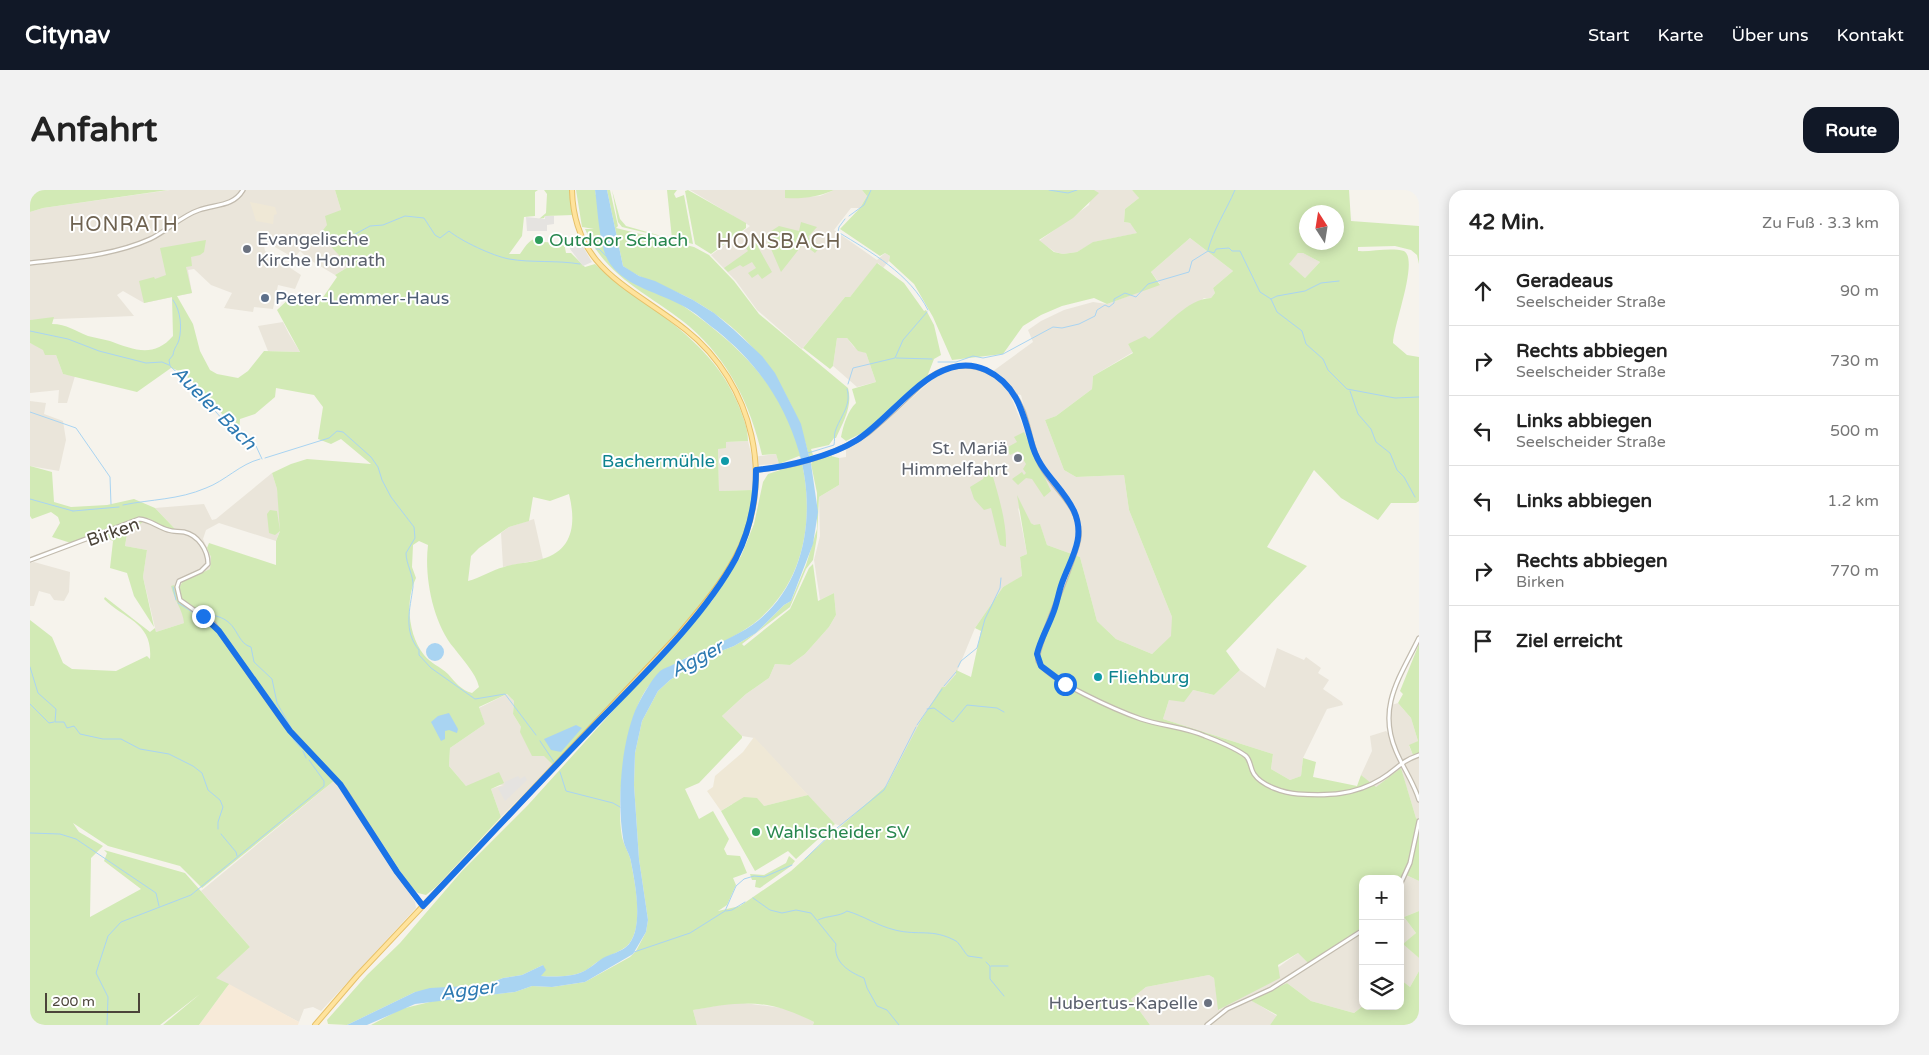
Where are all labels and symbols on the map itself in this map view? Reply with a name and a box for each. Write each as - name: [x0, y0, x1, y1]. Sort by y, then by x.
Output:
- north arrow: [1299, 205, 1344, 250]
- district label: HONRATH: [69, 213, 179, 237]
- place label: Evangelische Kirche Honrath: [257, 228, 385, 271]
- place label: Outdoor Schach: [549, 229, 688, 251]
- district label: HONSBACH: [716, 230, 842, 254]
- marker: Outdoor Schach: [533, 234, 545, 246]
- marker: Evangelische Kirche Honrath: [241, 243, 253, 255]
- place label: Peter-Lemmer-Haus: [275, 287, 449, 309]
- marker: Peter-Lemmer-Haus: [259, 292, 271, 304]
- water label: Aueler Bach: [168, 362, 261, 455]
- place label: St. Mariä Himmelfahrt: [901, 437, 1008, 480]
- place label: Bachermühle: [602, 450, 715, 472]
- marker: St. Mariä Himmelfahrt: [1012, 452, 1024, 464]
- marker: Bachermühle: [719, 455, 731, 467]
- street label: Birken: [84, 513, 142, 551]
- route end: [192, 605, 215, 628]
- water label: Agger: [667, 635, 729, 682]
- place label: Fliehburg: [1108, 666, 1189, 688]
- marker: Fliehburg: [1092, 671, 1104, 683]
- route start: [1054, 673, 1077, 696]
- place label: Wahlscheider SV: [766, 821, 910, 843]
- marker: Wahlscheider SV: [750, 826, 762, 838]
- water label: Agger: [439, 975, 500, 1004]
- scale bar: [45, 990, 140, 1013]
- place label: Hubertus-Kapelle: [1049, 992, 1198, 1014]
- marker: Hubertus-Kapelle: [1202, 997, 1214, 1009]

